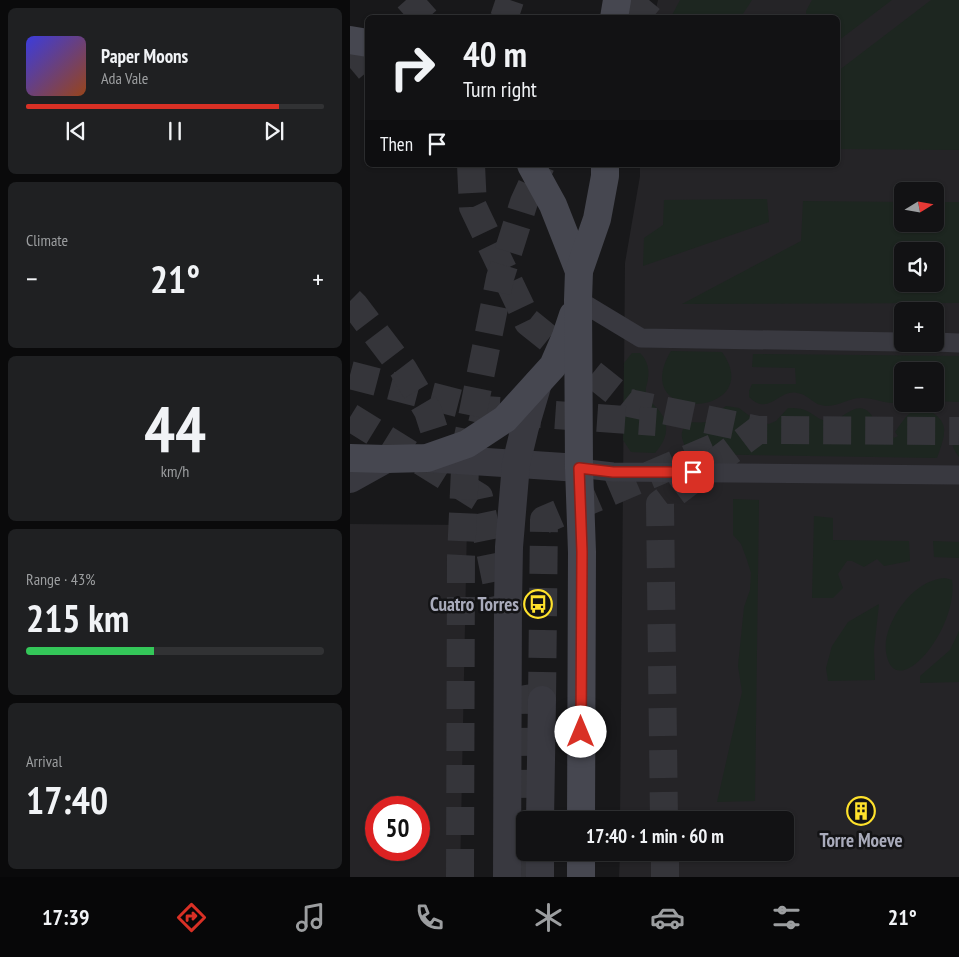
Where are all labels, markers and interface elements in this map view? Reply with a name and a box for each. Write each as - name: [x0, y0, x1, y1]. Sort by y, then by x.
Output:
- text: 40 m: [463, 31, 527, 77]
- icon: right: [380, 35, 445, 100]
- text: Paper Moons: [101, 44, 188, 68]
- text: Ada Vale: [101, 68, 148, 88]
- text: Turn right: [463, 75, 537, 103]
- icon: previous: [62, 117, 90, 145]
- icon: pause: [161, 117, 189, 145]
- icon: next: [260, 117, 288, 145]
- icon: arrive: [423, 130, 451, 158]
- text: Then: [380, 132, 413, 156]
- north arrow: [894, 182, 944, 232]
- map controls: [894, 182, 944, 412]
- text: Climate: [26, 230, 68, 250]
- button: sound: [894, 242, 944, 292]
- text: 21°: [150, 254, 200, 303]
- text: −: [26, 260, 38, 297]
- text: +: [312, 260, 324, 297]
- button: +: [894, 302, 944, 352]
- button: −: [894, 362, 944, 412]
- text: 44: [144, 386, 206, 470]
- pin: [672, 451, 714, 493]
- icon: arrive: [679, 458, 707, 486]
- text: km/h: [161, 461, 189, 481]
- text: Range · 43%: [26, 569, 95, 589]
- bus stop icon: Cuatro Torres: [523, 589, 553, 619]
- place label: Cuatro Torres: [430, 592, 519, 616]
- text: 215 km: [26, 593, 129, 642]
- position arrow: [554, 705, 606, 757]
- text: Arrival: [26, 751, 62, 771]
- text: 17:40: [26, 775, 108, 824]
- speed limit sign: 50: [365, 796, 430, 861]
- building icon: Torre Moeve: [846, 796, 876, 826]
- text: 17:40 · 1 min · 60 m: [586, 824, 724, 848]
- place label: Torre Moeve: [819, 828, 903, 852]
- icon: directions: [174, 900, 209, 935]
- icon: music: [293, 900, 328, 935]
- icon: phone: [412, 900, 447, 935]
- icon: climate: [531, 900, 566, 935]
- icon: car: [650, 900, 685, 935]
- icon: filters: [769, 900, 804, 935]
- text: 17:39: [42, 903, 90, 931]
- text: 21°: [888, 903, 917, 931]

